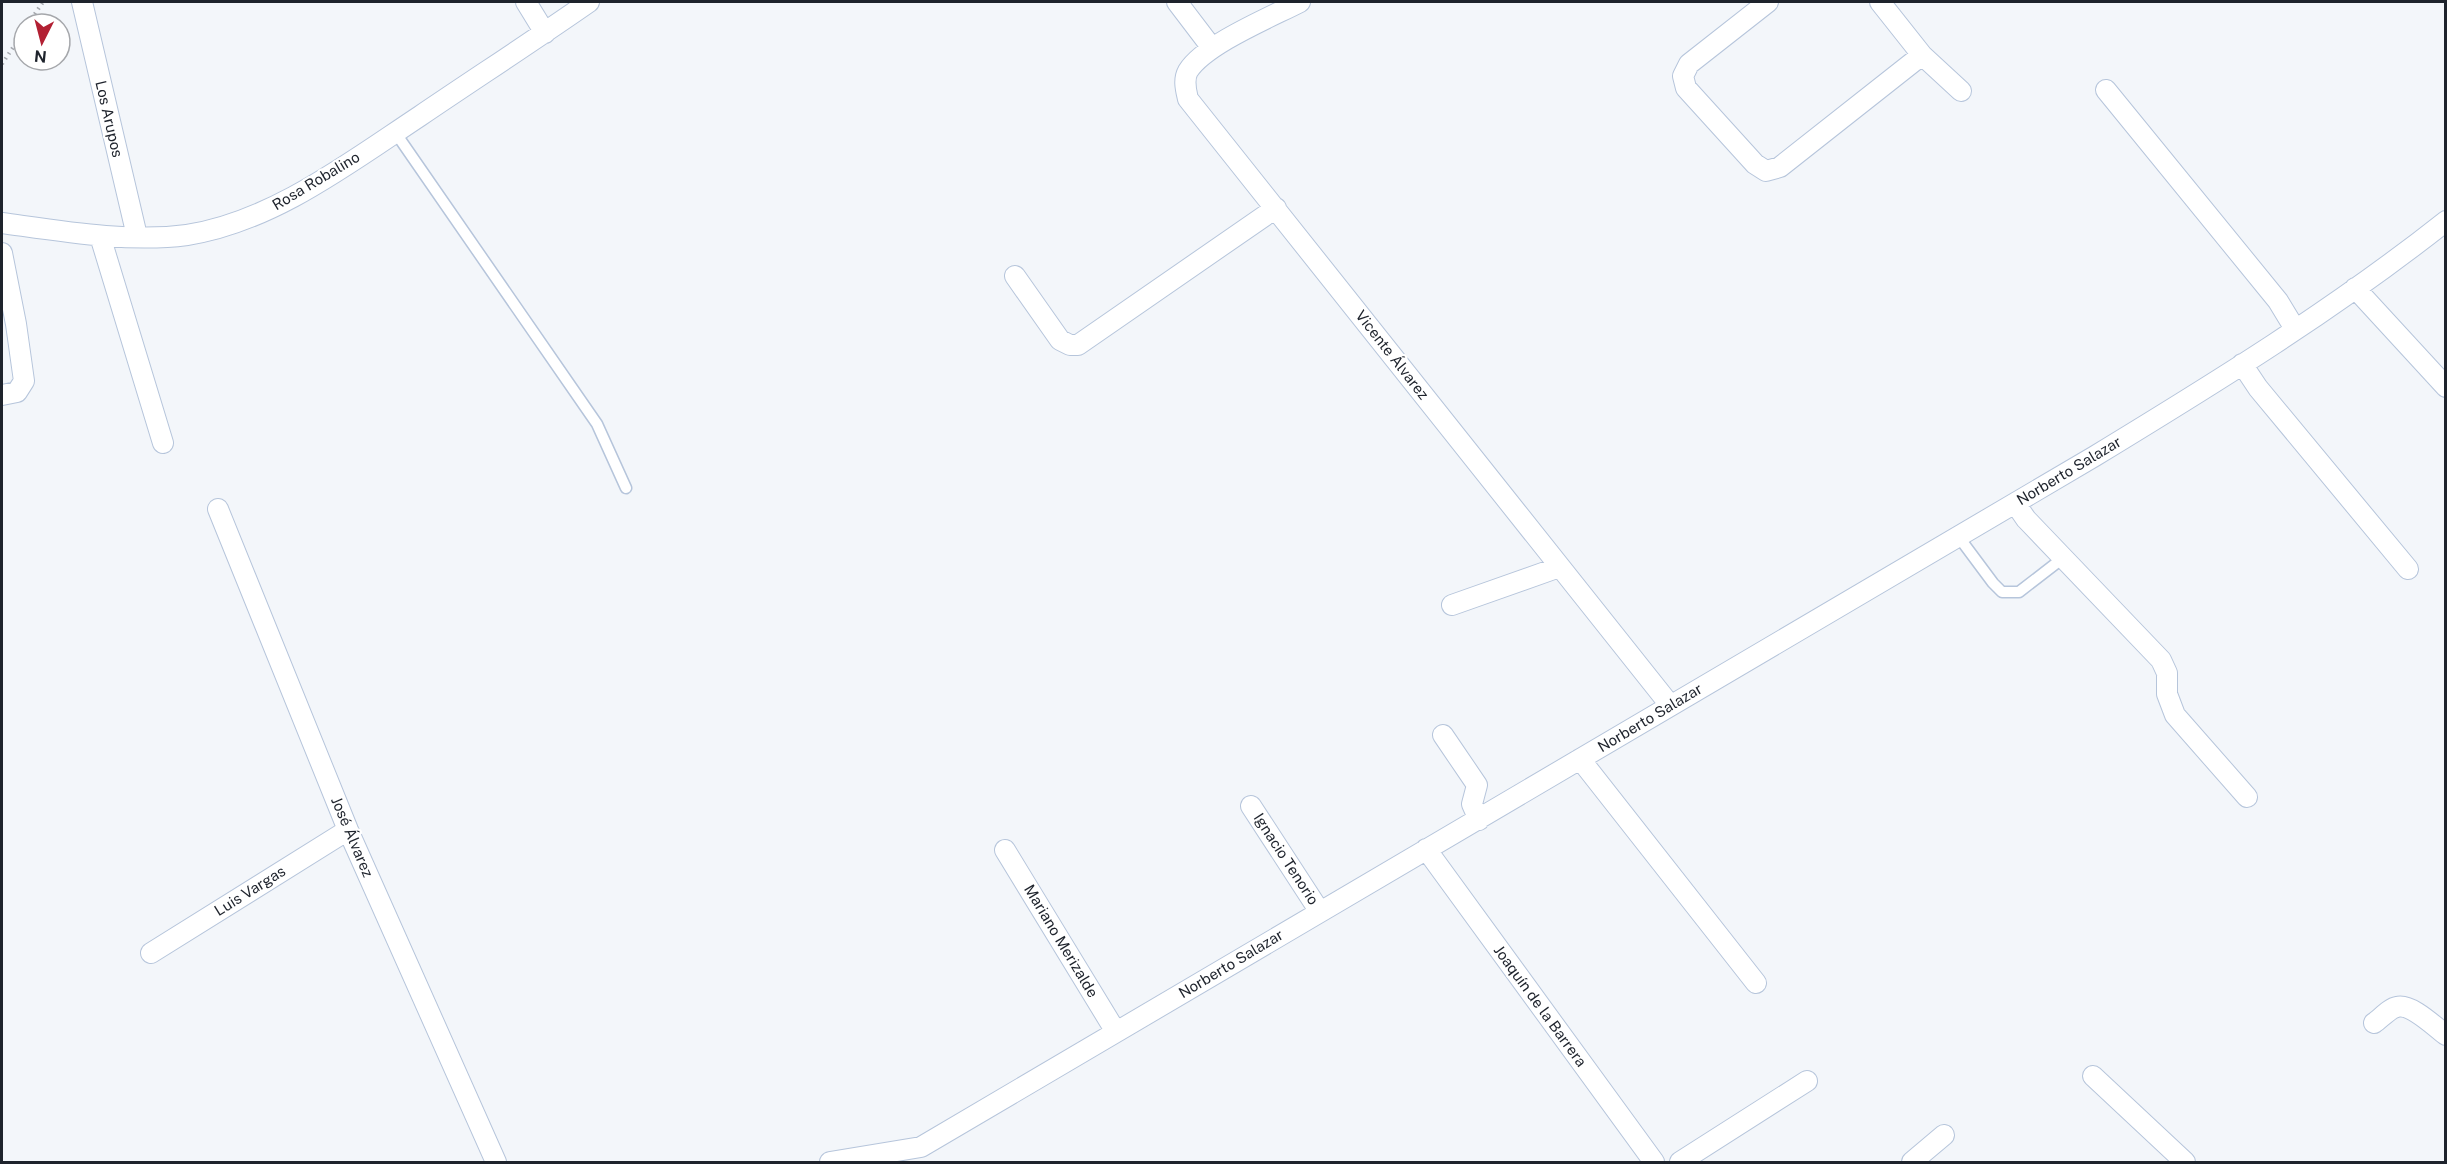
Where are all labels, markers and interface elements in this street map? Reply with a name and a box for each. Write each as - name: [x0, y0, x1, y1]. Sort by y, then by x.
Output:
- north arrow: [12, 12, 72, 72]
- text: N: [33, 46, 48, 67]
- street label: Los Arupos: [92, 79, 127, 159]
- street label: Rosa Robalino: [269, 148, 362, 213]
- street label: Vicente Álvarez: [1352, 307, 1432, 403]
- street label: Norberto Salazar: [2013, 433, 2124, 508]
- street label: Norberto Salazar: [1594, 680, 1705, 755]
- street label: José Álvarez: [328, 794, 377, 880]
- street label: Ignacio Tenorio: [1250, 810, 1322, 908]
- street label: Luis Vargas: [211, 862, 288, 919]
- street label: Mariano Merizalde: [1021, 881, 1102, 1000]
- street label: Norberto Salazar: [1175, 926, 1286, 1001]
- street label: Joaquín de la Barrera: [1491, 942, 1590, 1070]

